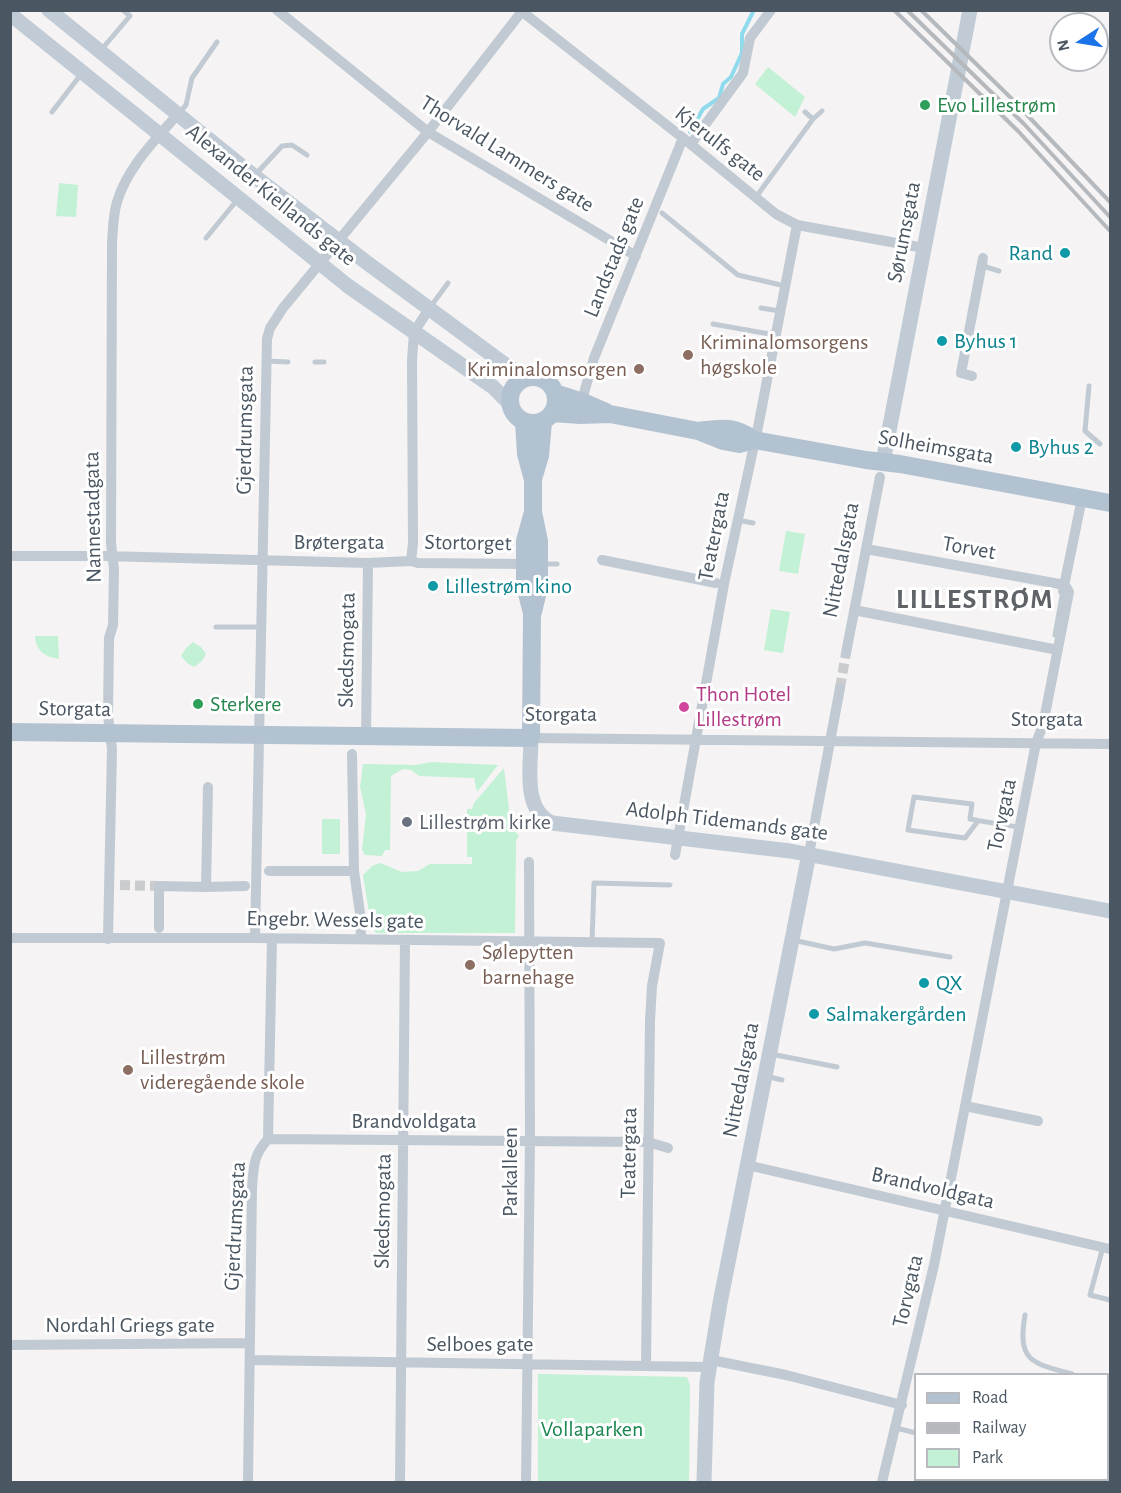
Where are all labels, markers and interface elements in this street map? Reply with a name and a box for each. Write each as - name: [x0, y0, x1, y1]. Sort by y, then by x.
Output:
- north arrow: [1049, 12, 1109, 72]
- text: N: [1054, 38, 1072, 52]
- street label: Thorvald Lammers gate: [415, 90, 599, 218]
- place label: Evo Lillestrøm: [937, 92, 1056, 118]
- marker: Evo Lillestrøm: [918, 98, 932, 112]
- street label: Kjerulfs gate: [669, 100, 771, 188]
- street label: Alexander Kiellands gate: [181, 118, 361, 272]
- street label: Sørumsgata: [881, 179, 927, 285]
- street label: Landstads gate: [578, 193, 650, 321]
- place label: Rand: [1009, 240, 1053, 266]
- marker: Rand: [1058, 246, 1072, 260]
- place label: Byhus 1: [954, 328, 1017, 354]
- place label: Kriminalomsorgens høgskole: [700, 329, 868, 380]
- marker: Byhus 1: [935, 334, 949, 348]
- marker: Kriminalomsorgens høgskole: [681, 348, 695, 362]
- place label: Kriminalomsorgen: [467, 356, 627, 382]
- marker: Kriminalomsorgen: [632, 362, 646, 376]
- street label: Gjerdrumsgata: [231, 365, 259, 495]
- street label: Solheimsgata: [876, 424, 996, 470]
- place label: Byhus 2: [1028, 434, 1094, 460]
- marker: Byhus 2: [1009, 440, 1023, 454]
- street label: Nannestadgata: [79, 451, 107, 583]
- street label: Teatergata: [692, 489, 736, 583]
- street label: Nittedalsgata: [817, 500, 865, 620]
- street label: Brøtergata: [293, 529, 385, 555]
- street label: Stortorget: [424, 529, 512, 557]
- street label: Torvet: [940, 530, 998, 566]
- place label: Lillestrøm kino: [445, 573, 572, 599]
- marker: Lillestrøm kino: [426, 579, 440, 593]
- district label: LILLESTRØM: [896, 583, 1054, 617]
- street label: Skedsmogata: [333, 592, 361, 708]
- place label: Thon Hotel Lillestrøm: [696, 681, 791, 732]
- place label: Sterkere: [210, 691, 281, 717]
- street label: Storgata: [38, 695, 112, 723]
- marker: Sterkere: [191, 697, 205, 711]
- marker: Thon Hotel Lillestrøm: [677, 700, 691, 714]
- street label: Storgata: [525, 701, 597, 727]
- street label: Storgata: [1011, 706, 1083, 732]
- street label: Torvgata: [981, 776, 1023, 854]
- street label: Adolph Tidemands gate: [624, 796, 830, 846]
- place label: Lillestrøm kirke: [419, 809, 551, 835]
- marker: Lillestrøm kirke: [400, 815, 414, 829]
- street label: Engebr. Wessels gate: [246, 905, 424, 935]
- place label: Sølepytten barnehage: [482, 939, 574, 990]
- marker: Sølepytten barnehage: [463, 958, 477, 972]
- place label: QX: [936, 970, 963, 996]
- marker: QX: [917, 976, 931, 990]
- place label: Salmakergården: [826, 1001, 967, 1027]
- marker: Salmakergården: [807, 1007, 821, 1021]
- street label: Nittedalsgata: [717, 1020, 765, 1140]
- place label: Lillestrøm videregående skole: [140, 1044, 305, 1096]
- marker: Lillestrøm videregående skole: [121, 1063, 135, 1077]
- street label: Teatergata: [615, 1107, 643, 1199]
- street label: Brandvoldgata: [351, 1108, 477, 1134]
- street label: Parkalleen: [497, 1127, 523, 1217]
- street label: Skedsmogata: [369, 1153, 397, 1269]
- street label: Gjerdrumsgata: [218, 1161, 252, 1291]
- street label: Brandvoldgata: [869, 1161, 997, 1215]
- street label: Torvgata: [887, 1252, 929, 1330]
- street label: Nordahl Griegs gate: [45, 1312, 215, 1338]
- street label: Selboes gate: [427, 1331, 533, 1357]
- legend: [914, 1373, 1109, 1481]
- text: Road: [972, 1389, 1008, 1407]
- park label: Vollaparken: [541, 1416, 643, 1442]
- text: Railway: [972, 1419, 1026, 1437]
- text: Park: [972, 1449, 1003, 1467]

